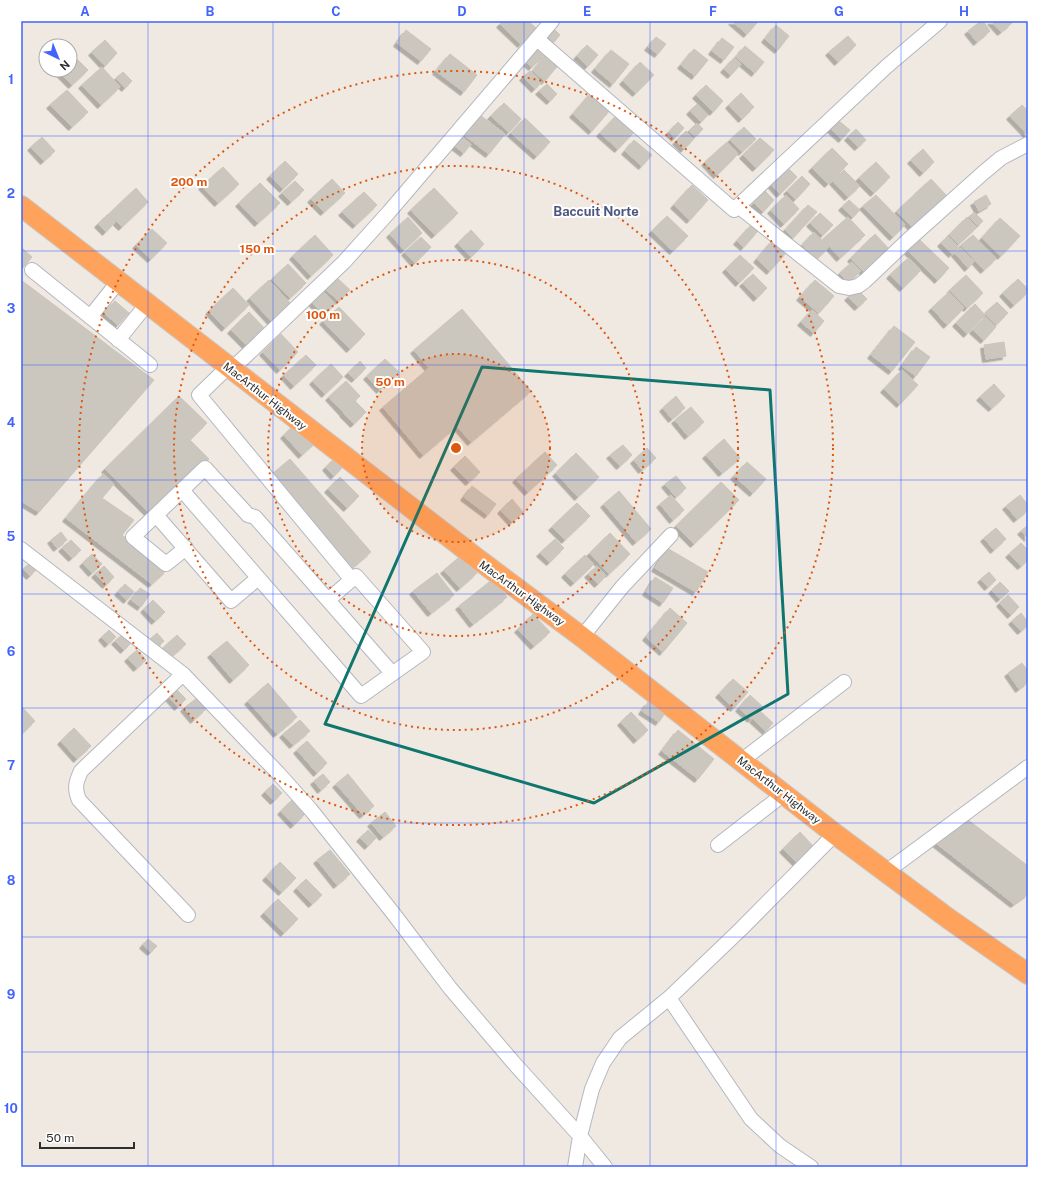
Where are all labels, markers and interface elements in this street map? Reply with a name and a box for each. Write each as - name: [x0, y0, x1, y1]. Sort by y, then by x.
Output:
- text: A: [80, 4, 90, 19]
- text: B: [206, 4, 215, 19]
- text: C: [331, 4, 341, 19]
- text: D: [457, 4, 467, 19]
- text: E: [583, 4, 591, 19]
- text: F: [709, 4, 717, 19]
- text: G: [834, 4, 844, 19]
- text: H: [959, 4, 969, 19]
- north arrow: [38, 38, 78, 78]
- text: N: [58, 58, 72, 73]
- text: 1: [8, 72, 14, 87]
- text: 200 m: [171, 175, 207, 189]
- text: 2: [7, 186, 15, 201]
- district label: Baccuit Norte: [553, 204, 639, 219]
- text: 150 m: [240, 242, 274, 256]
- text: 3: [7, 301, 16, 316]
- text: 100 m: [306, 308, 340, 322]
- street label: MacArthur Highway: [221, 360, 309, 432]
- text: 50 m: [375, 375, 405, 389]
- text: 4: [7, 415, 16, 430]
- centre of rings: [449, 441, 463, 455]
- text: 5: [7, 529, 16, 544]
- street label: MacArthur Highway: [477, 558, 567, 628]
- text: 6: [7, 644, 16, 659]
- street label: MacArthur Highway: [735, 754, 823, 826]
- text: 7: [7, 758, 15, 773]
- text: 8: [7, 873, 16, 888]
- text: 9: [7, 987, 15, 1002]
- text: 10: [4, 1101, 18, 1116]
- scale bar: [40, 1124, 134, 1150]
- text: 50 m: [46, 1131, 74, 1145]

